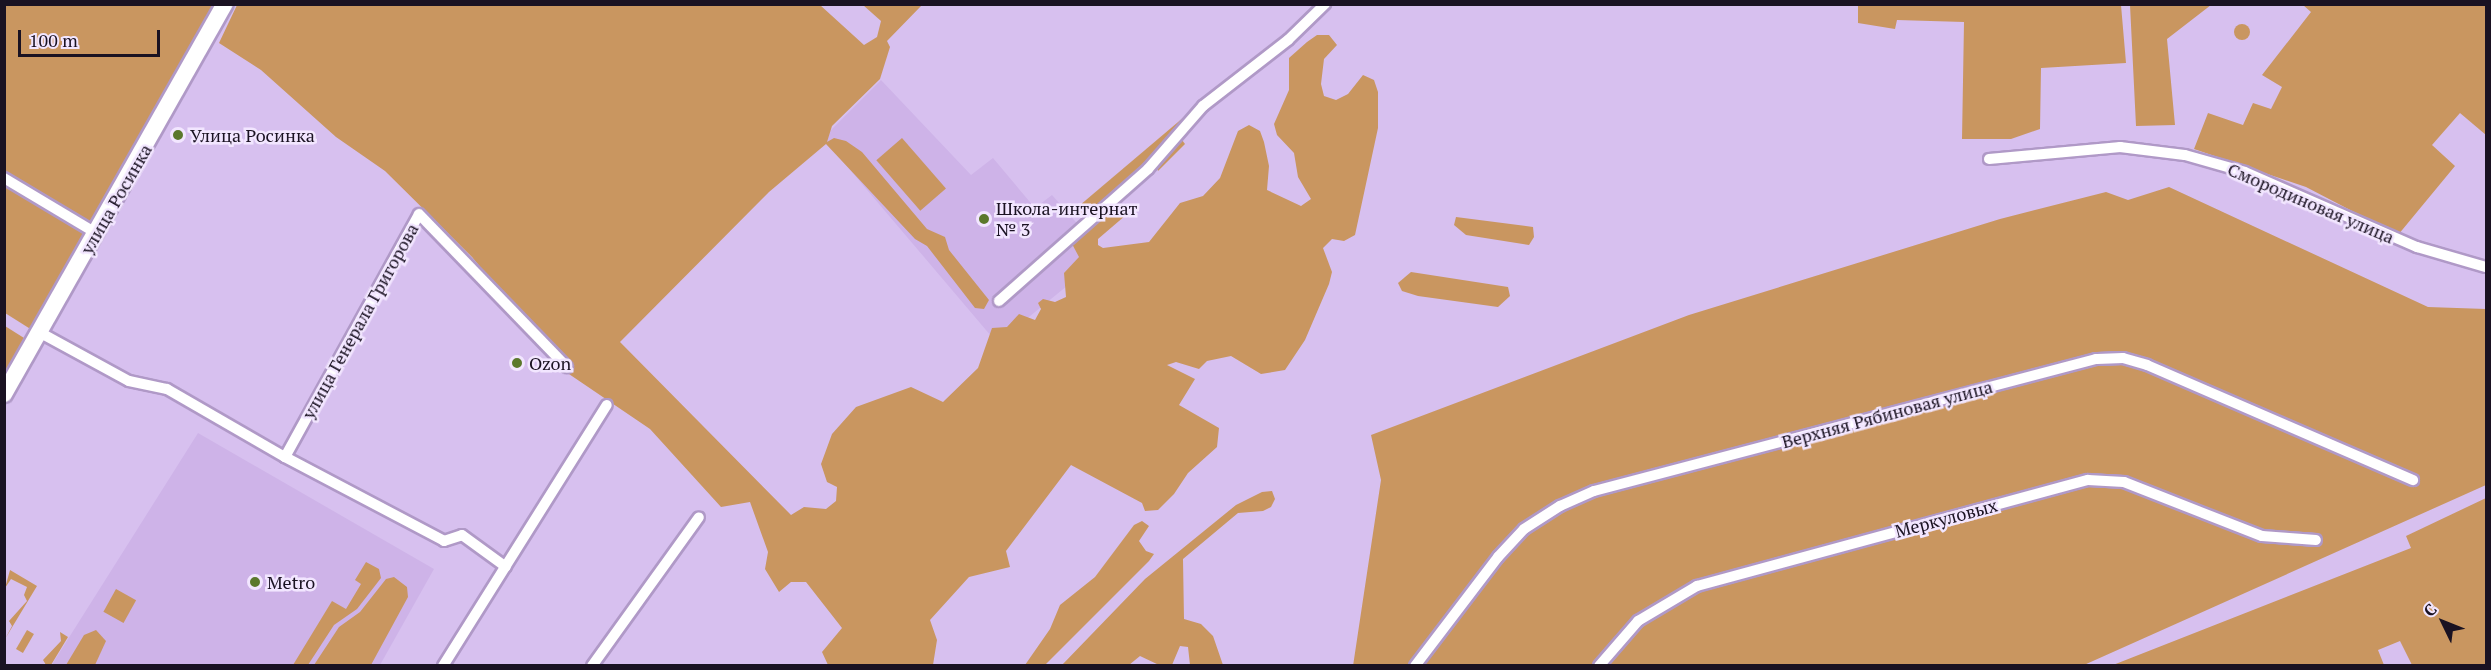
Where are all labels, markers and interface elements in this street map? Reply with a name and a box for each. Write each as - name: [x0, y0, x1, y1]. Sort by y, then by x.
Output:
- scale bar: [21, 18, 164, 56]
- text: 100 m: [29, 28, 78, 52]
- place label: Улица Росинка: [190, 124, 315, 146]
- marker: Улица Росинка: [171, 128, 185, 142]
- street label: улица Росинка: [76, 140, 156, 258]
- street label: Смородиновая улица: [2224, 158, 2398, 248]
- place label: Школа-интернат № 3: [996, 198, 1138, 240]
- marker: Школа-интернат № 3: [977, 212, 991, 226]
- street label: улица Генерала Григорова: [297, 219, 423, 423]
- place label: Ozon: [529, 352, 571, 374]
- marker: Ozon: [510, 356, 524, 370]
- street label: Верхняя Рябиновая улица: [1779, 375, 1995, 453]
- street label: Меркуловых: [1892, 494, 2000, 542]
- place label: Metro: [267, 571, 315, 593]
- marker: Metro: [248, 575, 262, 589]
- north arrow: [2413, 592, 2473, 652]
- text: С: [2418, 598, 2441, 621]

